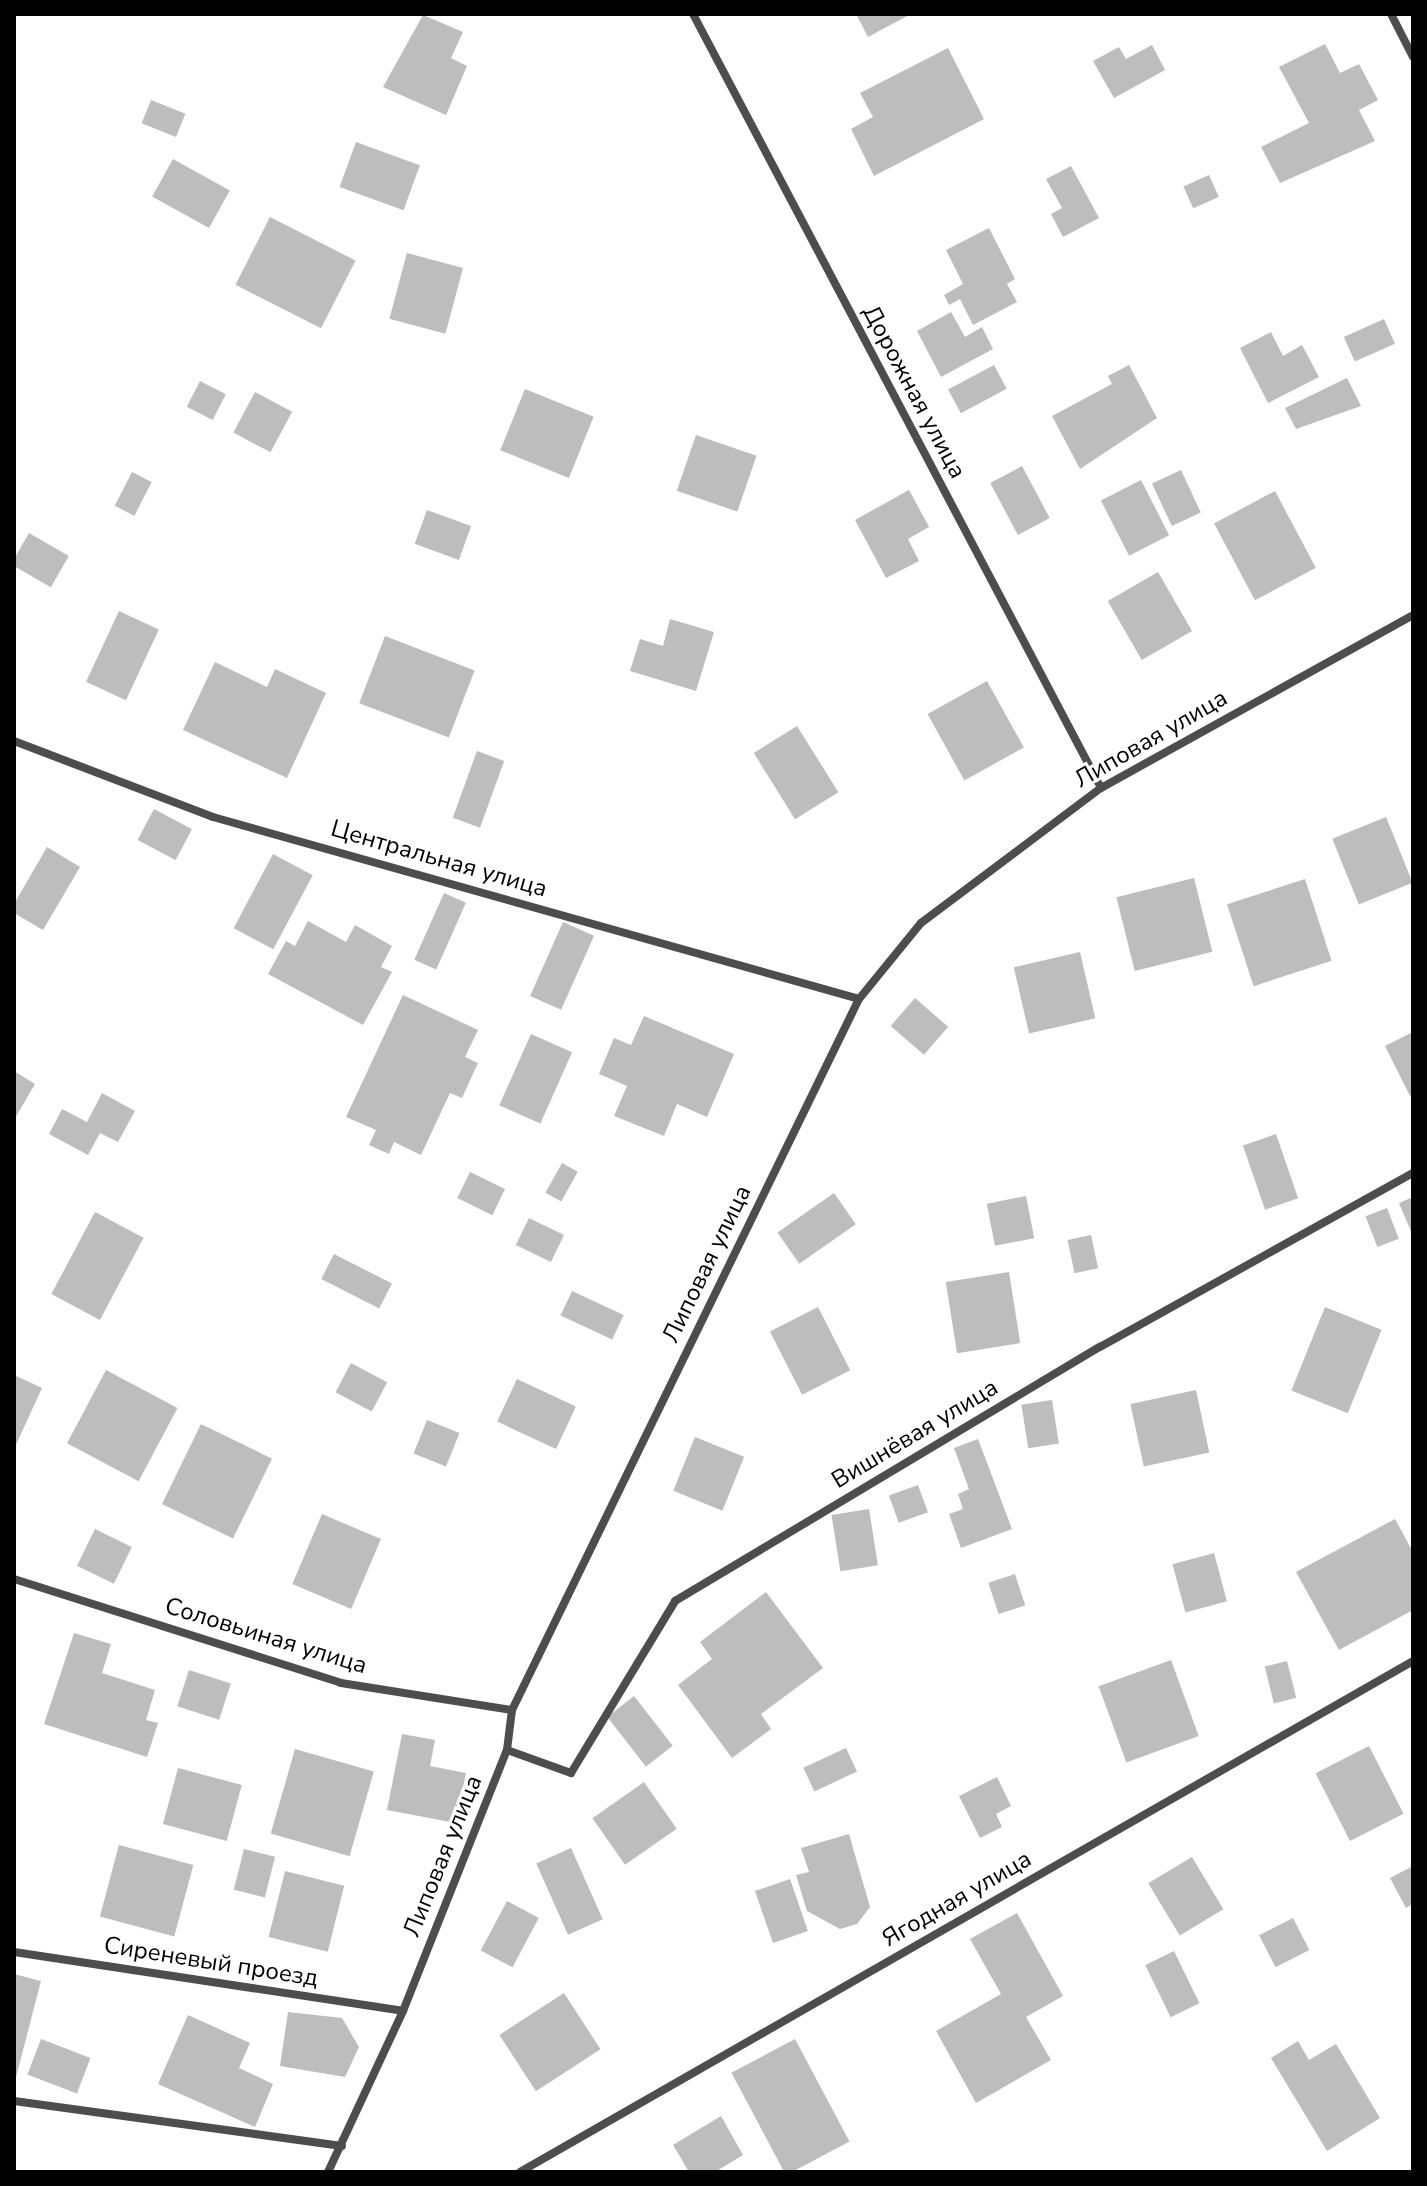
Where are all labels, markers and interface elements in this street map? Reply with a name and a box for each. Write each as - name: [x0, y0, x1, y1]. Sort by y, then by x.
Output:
- street label: Дорожная улица: [856, 300, 972, 484]
- street label: Липовая улица: [1070, 684, 1232, 794]
- street label: Центральная улица: [328, 814, 550, 904]
- street label: Липовая улица: [656, 1181, 758, 1347]
- street label: Вишнёвая улица: [827, 1373, 1003, 1495]
- street label: Соловьиная улица: [162, 1592, 370, 1680]
- street label: Липовая улица: [398, 1771, 488, 1941]
- street label: Ягодная улица: [877, 1845, 1037, 1953]
- street label: Сиреневый проезд: [102, 1931, 320, 1993]

